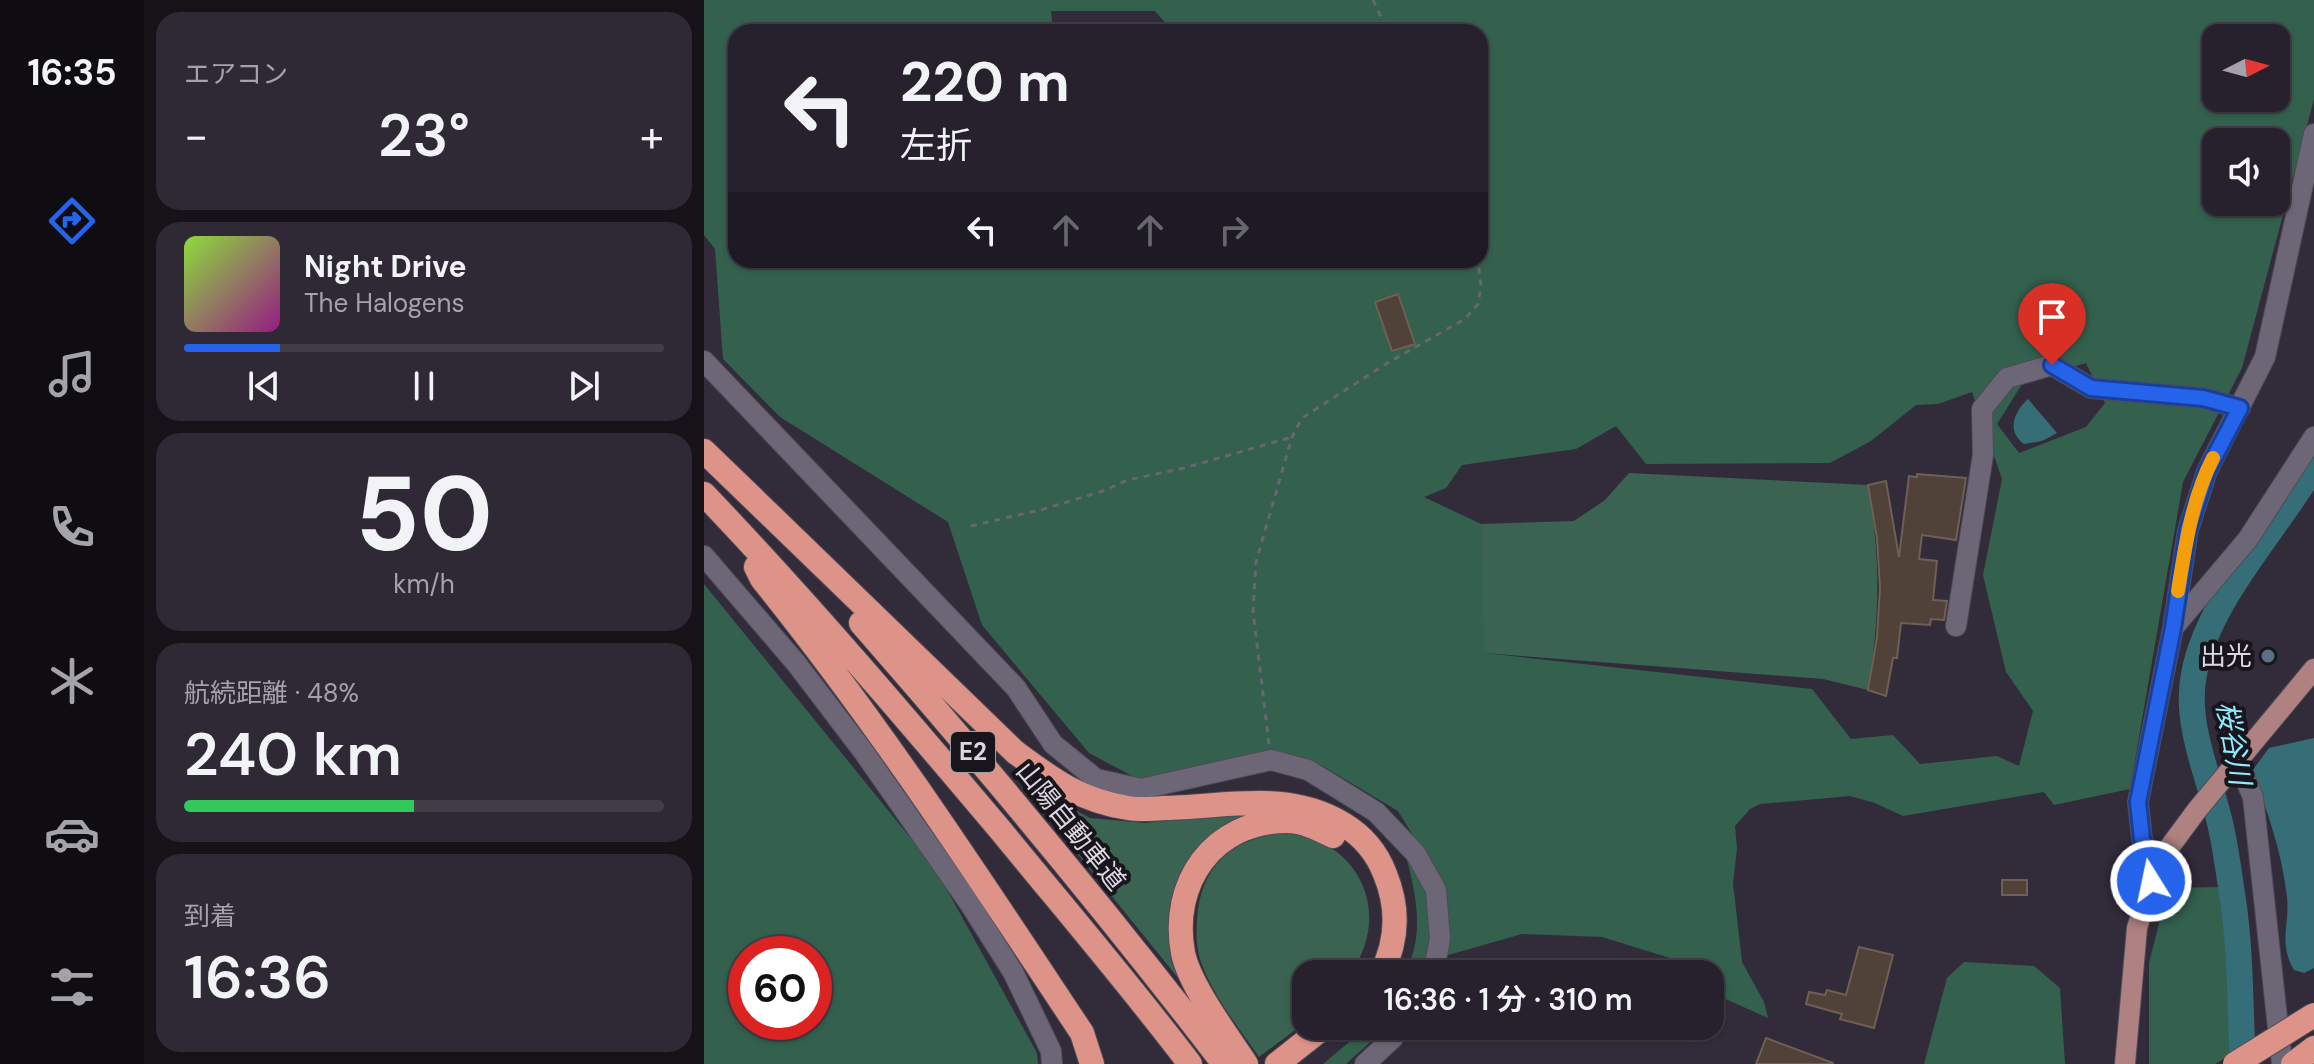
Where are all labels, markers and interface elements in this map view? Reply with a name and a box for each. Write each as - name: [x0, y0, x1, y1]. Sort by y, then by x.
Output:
- north arrow: [2202, 24, 2290, 112]
- map controls: [2202, 24, 2290, 216]
- text: 220 m: [900, 45, 1070, 118]
- text: 16:35: [27, 49, 117, 96]
- icon: left: [768, 56, 872, 160]
- text: エアコン: [184, 57, 288, 91]
- text: 23°: [378, 96, 470, 175]
- text: −: [184, 107, 208, 165]
- text: +: [640, 107, 664, 165]
- text: 左折: [900, 122, 972, 169]
- button: sound: [2202, 128, 2290, 216]
- icon: directions: [44, 193, 100, 249]
- icon: left: [960, 208, 1004, 252]
- icon: ahead: [1044, 208, 1088, 252]
- icon: ahead: [1128, 208, 1172, 252]
- icon: right: [1212, 208, 1256, 252]
- text: Night Drive: [304, 247, 467, 286]
- pin: [2018, 283, 2086, 365]
- text: The Halogens: [304, 286, 464, 320]
- icon: arrive: [2030, 295, 2074, 339]
- icon: music: [44, 346, 100, 402]
- icon: previous: [242, 364, 286, 408]
- icon: pause: [402, 364, 446, 408]
- icon: next: [562, 364, 606, 408]
- text: 50: [355, 447, 493, 582]
- icon: phone: [44, 499, 100, 555]
- text: km/h: [393, 567, 455, 601]
- place label: 出光: [2200, 639, 2252, 673]
- marker: 出光: [2259, 647, 2277, 665]
- icon: climate: [44, 653, 100, 709]
- text: 航続距離 · 48%: [184, 676, 359, 710]
- water label: 桜谷川: [2208, 699, 2260, 791]
- text: 240 km: [184, 715, 402, 794]
- road number: E2: [951, 732, 995, 772]
- street label: 山陽自動車道: [1009, 755, 1133, 897]
- icon: car: [44, 806, 100, 862]
- position arrow: [2109, 839, 2193, 923]
- text: 到着: [184, 899, 236, 933]
- speed limit sign: 60: [728, 936, 832, 1040]
- text: 16:36: [184, 938, 331, 1017]
- icon: filters: [44, 959, 100, 1015]
- text: 16:36 · 1 分 · 310 m: [1384, 980, 1632, 1019]

